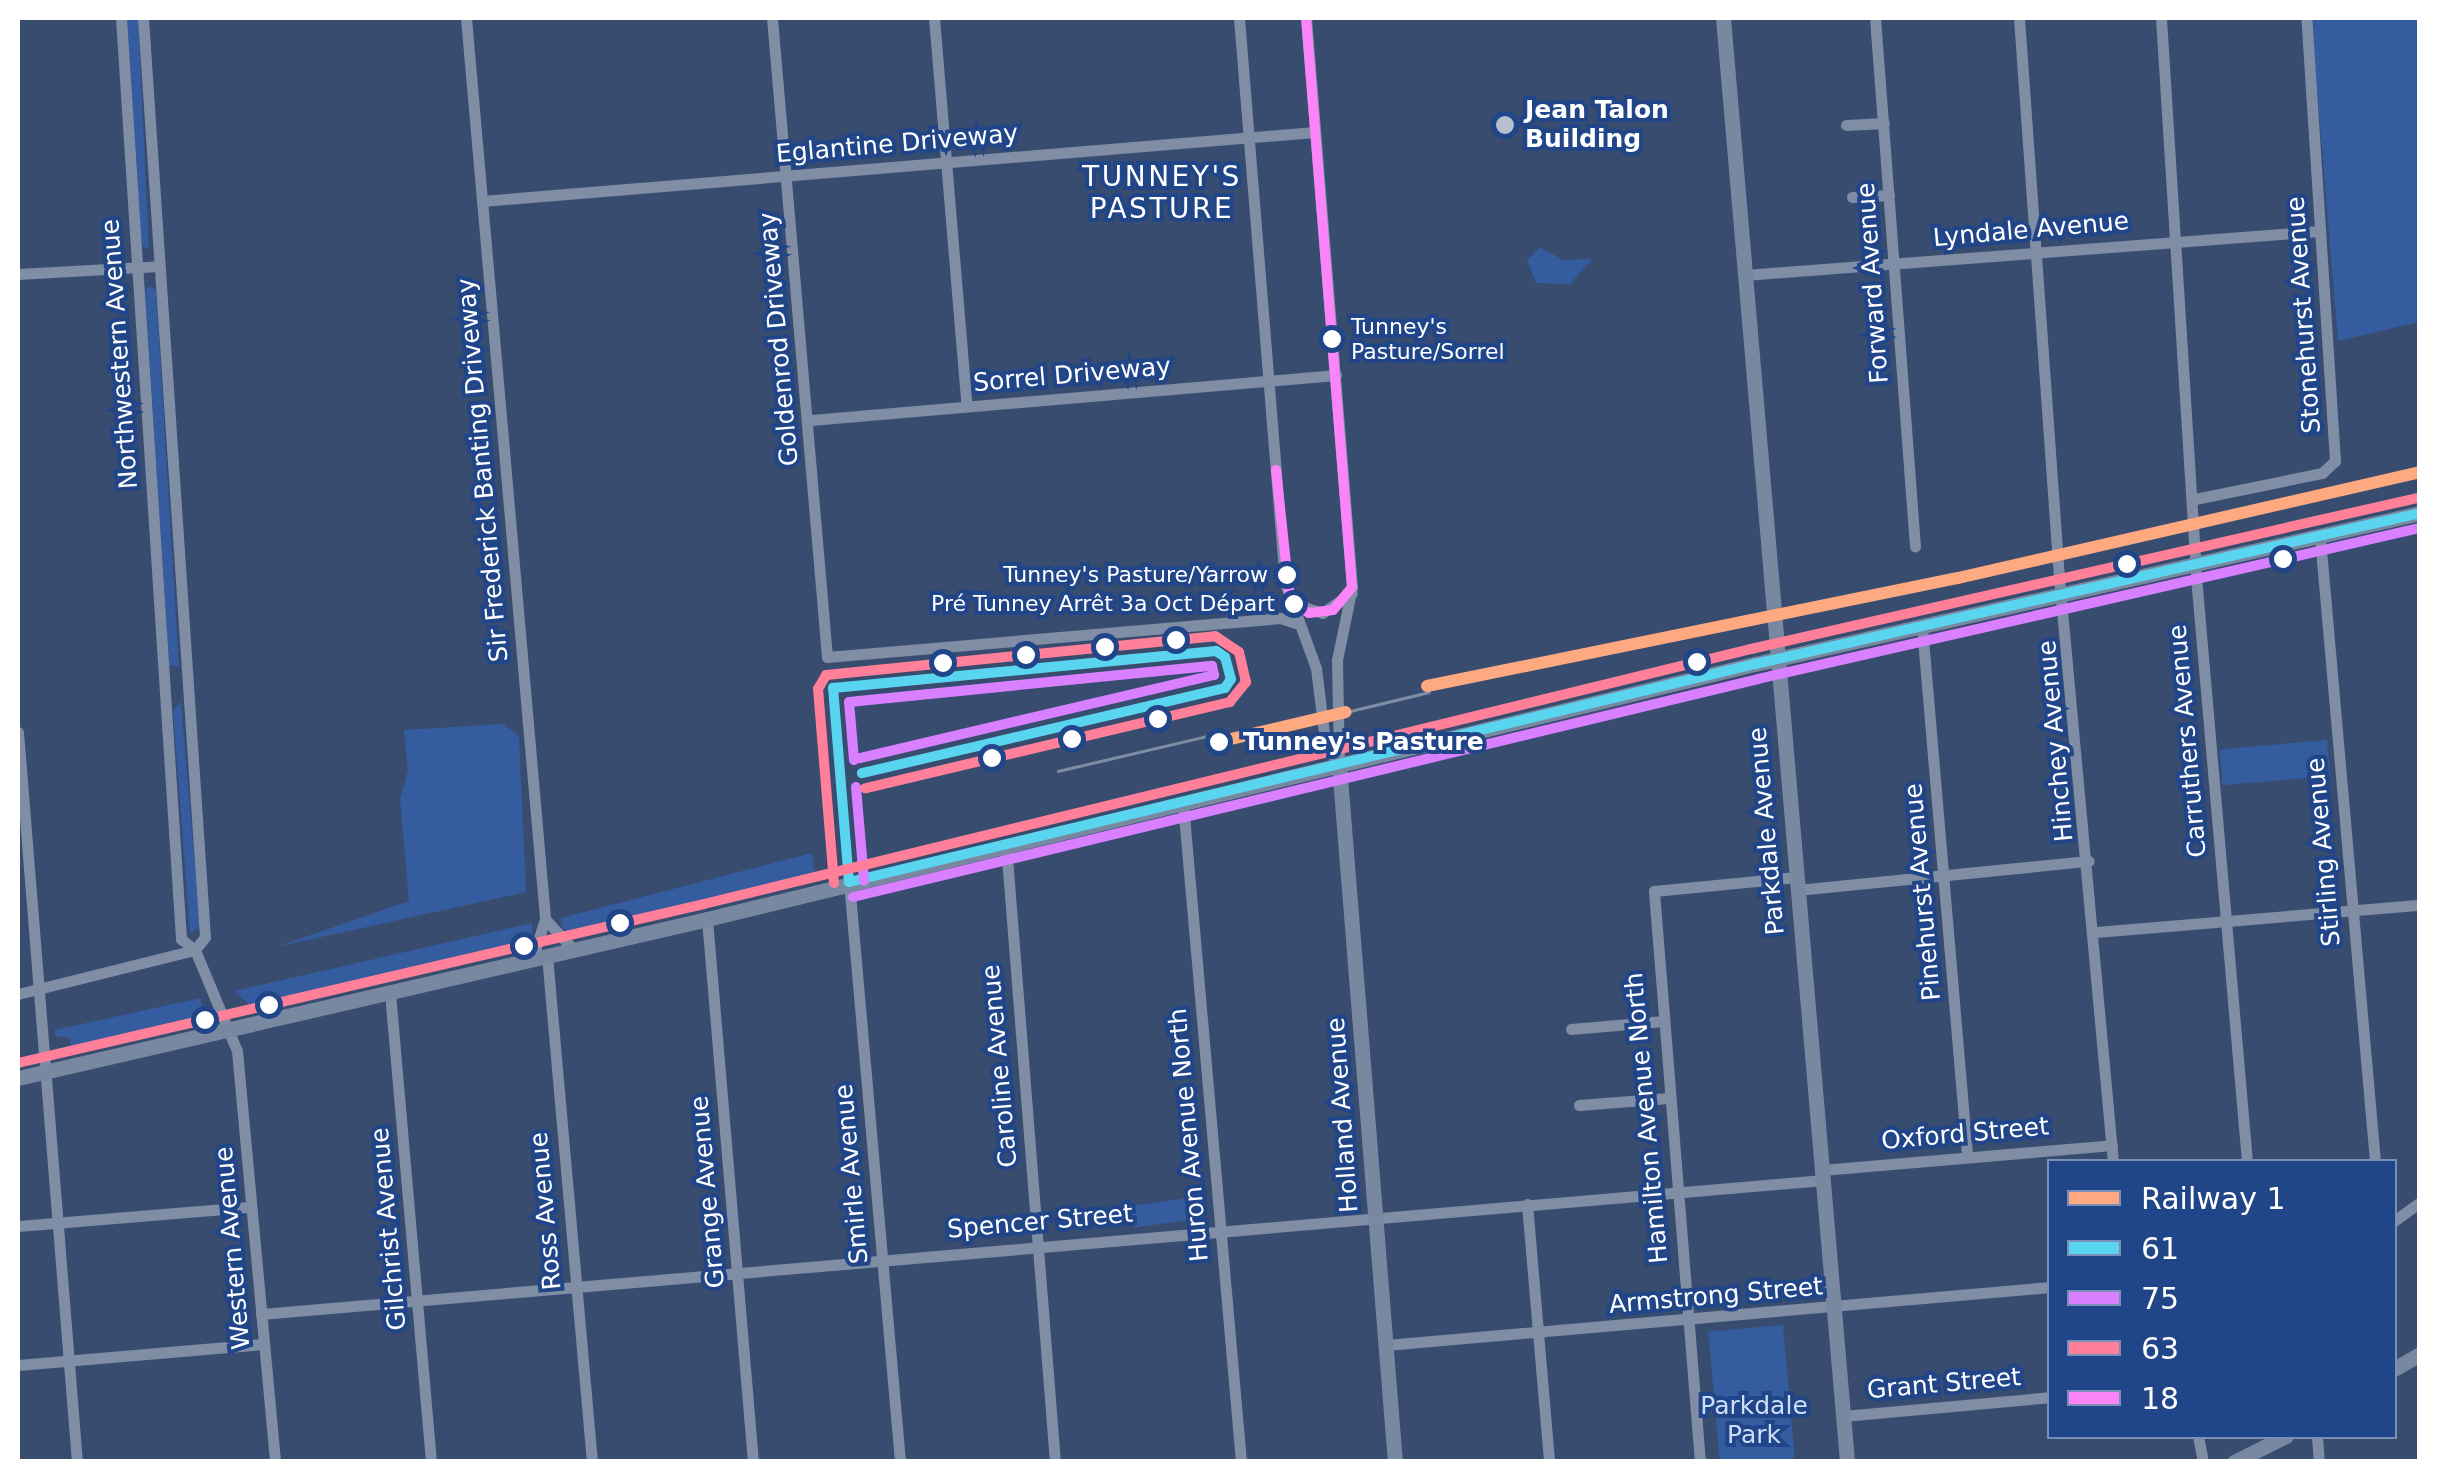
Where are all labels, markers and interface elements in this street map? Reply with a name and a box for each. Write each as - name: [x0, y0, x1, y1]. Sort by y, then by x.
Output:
- place label: Jean Talon Building: [1525, 96, 1669, 155]
- marker: Jean Talon Building: [1494, 114, 1516, 136]
- street label: Eglantine Driveway: [775, 118, 1019, 170]
- district label: TUNNEY'S PASTURE: [1082, 160, 1242, 226]
- street label: Forward Avenue: [1851, 182, 1895, 384]
- street label: Stonehurst Avenue: [2281, 195, 2327, 435]
- street label: Lyndale Avenue: [1932, 206, 2130, 254]
- street label: Goldenrod Driveway: [753, 211, 805, 467]
- street label: Northwestern Avenue: [96, 218, 144, 490]
- street label: Sir Frederick Banting Driveway: [451, 277, 515, 663]
- place label: Tunney's Pasture/Sorrel: [1351, 313, 1505, 364]
- marker: Tunney's Pasture/Sorrel: [1322, 329, 1342, 349]
- street label: Sorrel Driveway: [972, 351, 1172, 399]
- unlabelled marker: [2273, 549, 2293, 569]
- unlabelled marker: [2117, 554, 2137, 574]
- place label: Tunney's Pasture/Yarrow: [1003, 562, 1268, 588]
- marker: Tunney's Pasture/Yarrow: [1277, 565, 1297, 585]
- place label: Pré Tunney Arrêt 3a Oct Départ: [931, 591, 1275, 617]
- marker: Pré Tunney Arrêt 3a Oct Départ: [1284, 594, 1304, 614]
- street label: Carruthers Avenue: [2163, 623, 2213, 859]
- unlabelled marker: [1166, 630, 1186, 650]
- unlabelled marker: [1095, 637, 1115, 657]
- street label: Hinchey Avenue: [2032, 639, 2080, 843]
- unlabelled marker: [1016, 645, 1036, 665]
- unlabelled marker: [1687, 652, 1707, 672]
- unlabelled marker: [933, 653, 953, 673]
- unlabelled marker: [1148, 709, 1168, 729]
- street label: Parkdale Avenue: [1743, 726, 1791, 936]
- marker: Tunney's Pasture: [1204, 727, 1234, 757]
- place label: Tunney's Pasture: [1243, 727, 1484, 757]
- unlabelled marker: [1062, 729, 1082, 749]
- unlabelled marker: [982, 748, 1002, 768]
- street label: Stirling Avenue: [2301, 756, 2347, 948]
- street label: Pinehurst Avenue: [1899, 782, 1947, 1002]
- unlabelled marker: [610, 913, 630, 933]
- unlabelled marker: [514, 936, 534, 956]
- street label: Caroline Avenue: [976, 963, 1024, 1169]
- street label: Hamilton Avenue North: [1619, 971, 1675, 1265]
- unlabelled marker: [259, 995, 279, 1015]
- street label: Huron Avenue North: [1163, 1007, 1215, 1263]
- unlabelled marker: [195, 1010, 215, 1030]
- street label: Holland Avenue: [1321, 1016, 1365, 1214]
- street label: Smirle Avenue: [829, 1083, 875, 1265]
- street label: Grange Avenue: [685, 1095, 731, 1289]
- street label: Oxford Street: [1880, 1112, 2050, 1156]
- street label: Gilchrist Avenue: [365, 1126, 413, 1332]
- street label: Ross Avenue: [524, 1131, 568, 1291]
- street label: Western Avenue: [209, 1145, 257, 1351]
- legend: [2047, 1159, 2397, 1439]
- text: Railway 1: [2141, 1181, 2286, 1216]
- street label: Spencer Street: [946, 1199, 1134, 1245]
- text: 61: [2141, 1231, 2179, 1266]
- street label: Armstrong Street: [1608, 1272, 1824, 1320]
- text: 75: [2141, 1281, 2179, 1316]
- text: 63: [2141, 1331, 2179, 1366]
- street label: Grant Street: [1866, 1362, 2022, 1406]
- text: 18: [2141, 1381, 2179, 1416]
- park label: Parkdale Park: [1700, 1392, 1808, 1451]

